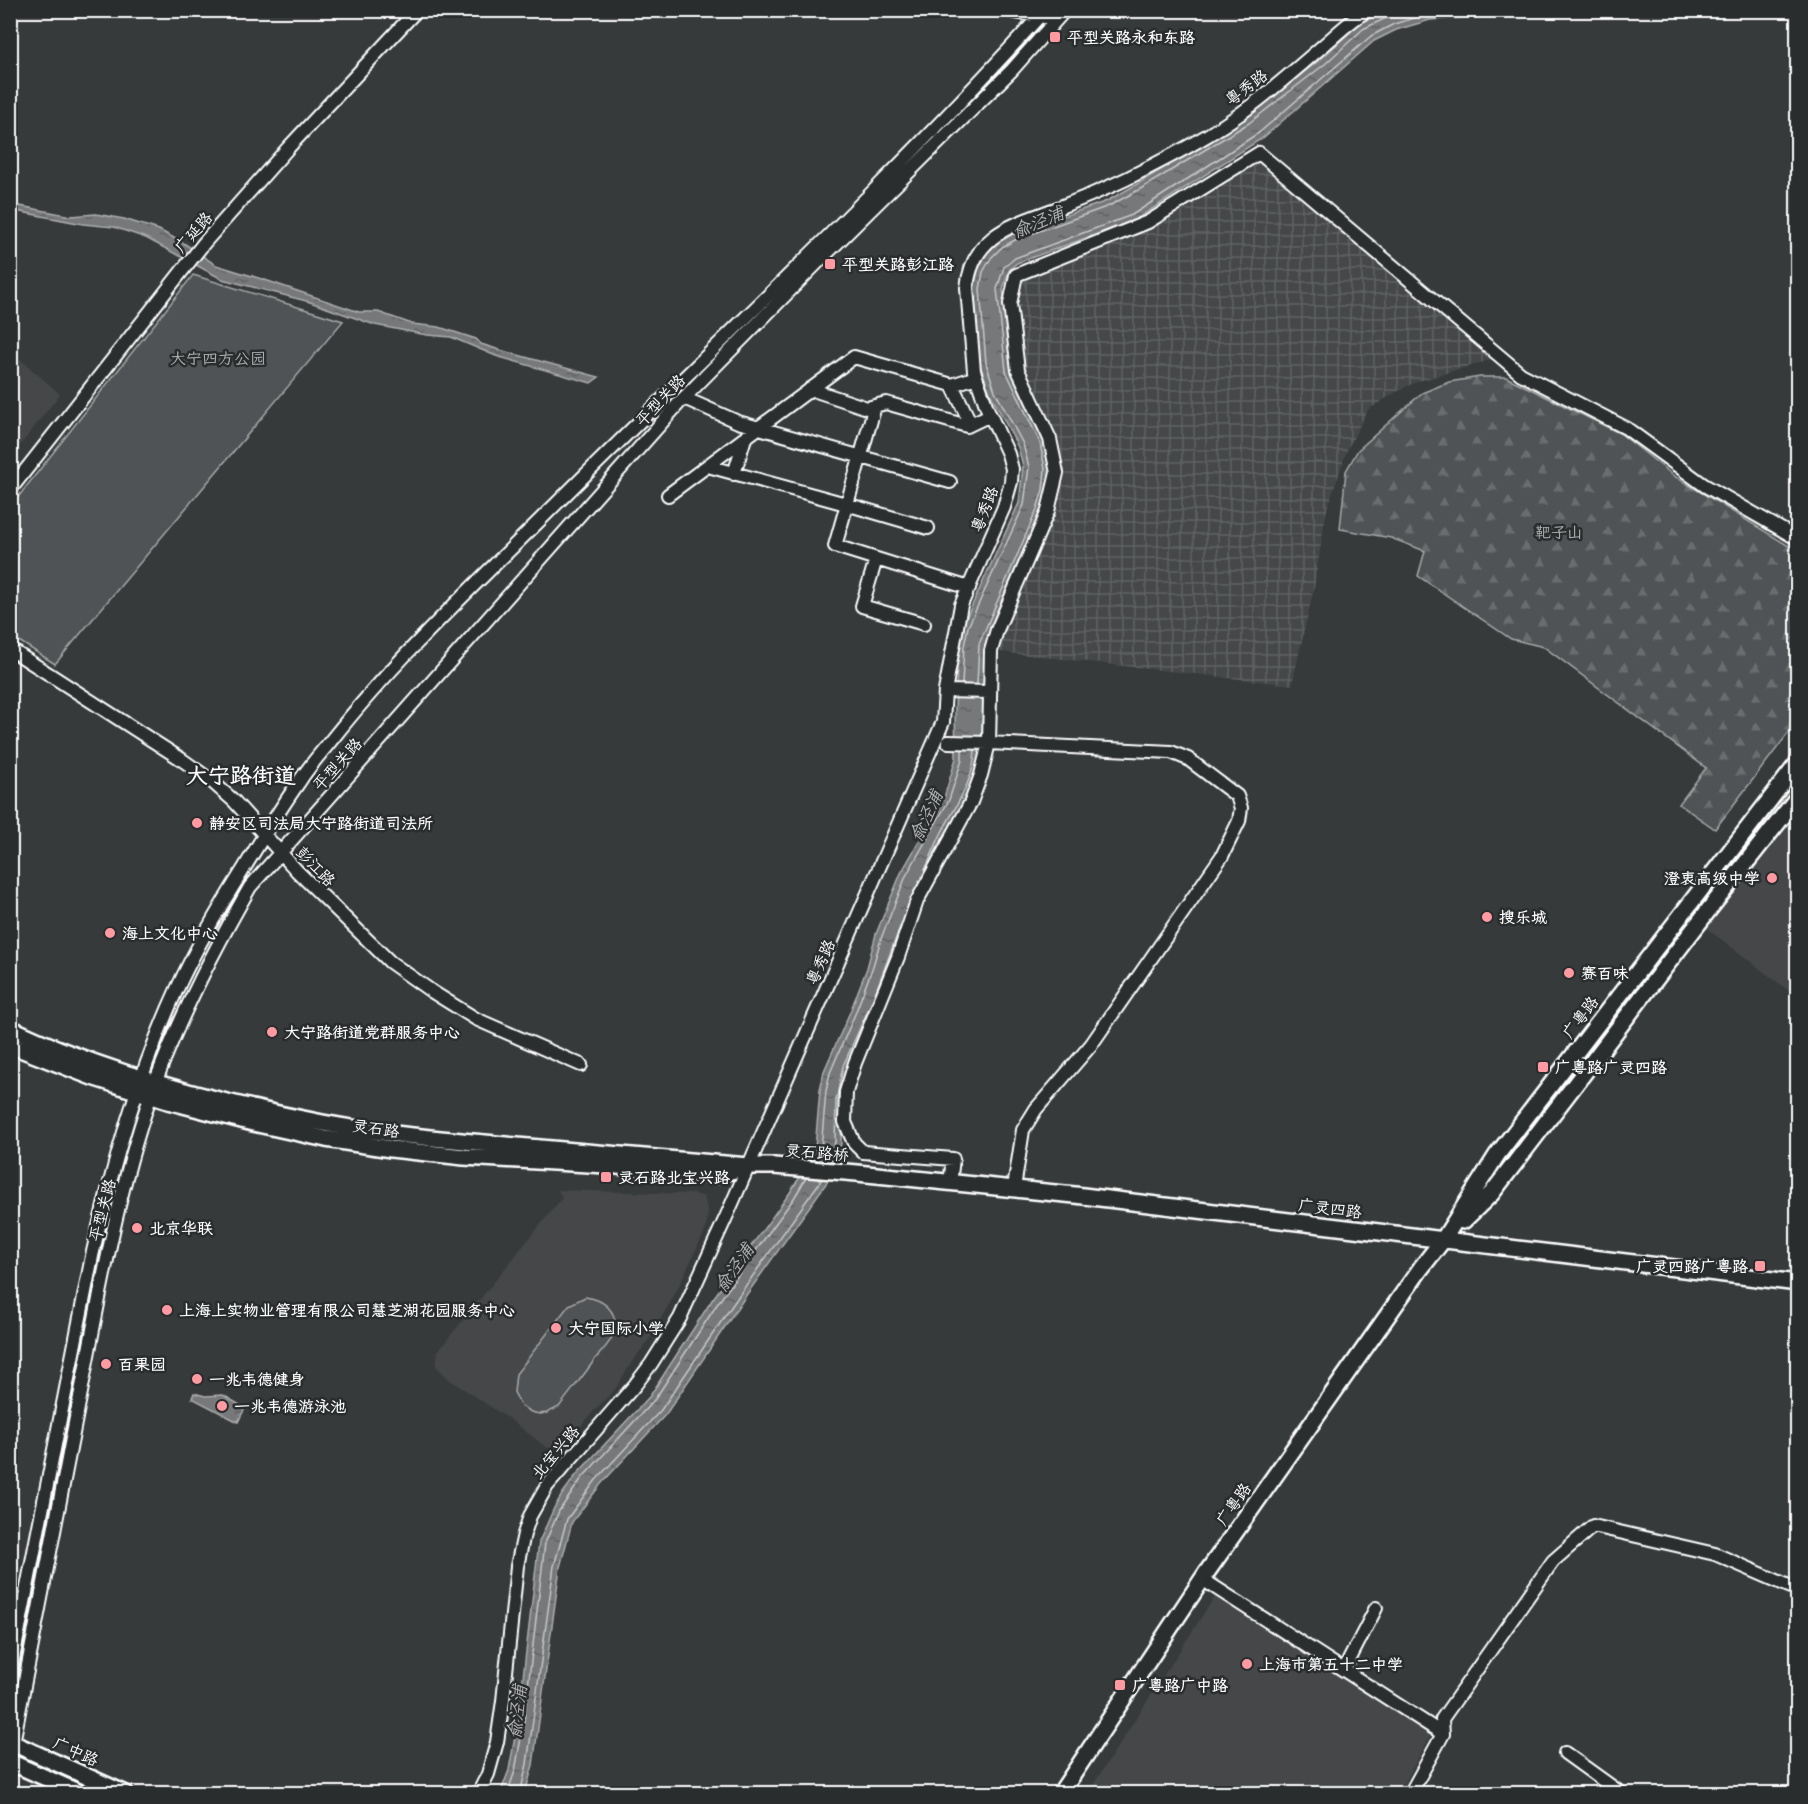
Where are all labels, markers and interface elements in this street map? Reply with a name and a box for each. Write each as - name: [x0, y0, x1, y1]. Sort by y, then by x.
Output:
- place label: 平型关路永和东路: [1067, 24, 1195, 48]
- marker: 平型关路永和东路: [1048, 30, 1062, 44]
- street label: 粤秀路: [1219, 62, 1272, 110]
- water label: 俞泾浦: [1007, 197, 1069, 243]
- street label: 广延路: [167, 205, 217, 257]
- place label: 平型关路彭江路: [842, 251, 954, 275]
- marker: 平型关路彭江路: [823, 257, 837, 271]
- park label: 大宁四方公园: [170, 345, 266, 369]
- street label: 平型关路: [629, 368, 690, 431]
- street label: 粤秀路: [963, 482, 1003, 535]
- park label: 靶子山: [1535, 519, 1583, 543]
- street label: 平型关路: [306, 732, 367, 795]
- district label: 大宁路街道: [186, 757, 296, 790]
- water label: 俞泾浦: [901, 783, 949, 846]
- place label: 静安区司法局大宁路街道司法所: [209, 810, 433, 834]
- marker: 静安区司法局大宁路街道司法所: [190, 816, 204, 830]
- street label: 彭江路: [291, 840, 342, 891]
- place label: 澄衷高级中学: [1664, 865, 1760, 889]
- marker: 澄衷高级中学: [1765, 871, 1779, 885]
- place label: 搜乐城: [1499, 904, 1547, 928]
- marker: 搜乐城: [1480, 910, 1494, 924]
- place label: 海上文化中心: [122, 920, 218, 944]
- marker: 海上文化中心: [103, 926, 117, 940]
- street label: 粤秀路: [798, 935, 840, 988]
- place label: 赛百味: [1581, 960, 1629, 984]
- marker: 赛百味: [1562, 966, 1576, 980]
- street label: 广粤路: [1555, 990, 1603, 1043]
- place label: 大宁路街道党群服务中心: [284, 1019, 460, 1043]
- marker: 大宁路街道党群服务中心: [265, 1025, 279, 1039]
- place label: 广粤路广灵四路: [1555, 1054, 1667, 1078]
- marker: 广粤路广灵四路: [1536, 1060, 1550, 1074]
- street label: 灵石路: [351, 1112, 402, 1142]
- street label: 灵石路桥: [784, 1136, 850, 1166]
- place label: 灵石路北宝兴路: [618, 1164, 730, 1188]
- marker: 灵石路北宝兴路: [599, 1170, 613, 1184]
- street label: 平型关路: [82, 1176, 120, 1244]
- street label: 广灵四路: [1297, 1191, 1363, 1223]
- place label: 北京华联: [149, 1215, 213, 1239]
- marker: 北京华联: [130, 1221, 144, 1235]
- water label: 俞泾浦: [706, 1236, 760, 1297]
- place label: 广灵四路广粤路: [1636, 1253, 1748, 1277]
- marker: 广灵四路广粤路: [1753, 1259, 1767, 1273]
- place label: 上海上实物业管理有限公司慧芝湖花园服务中心: [179, 1297, 515, 1321]
- marker: 上海上实物业管理有限公司慧芝湖花园服务中心: [160, 1303, 174, 1317]
- place label: 大宁国际小学: [568, 1315, 664, 1339]
- marker: 大宁国际小学: [549, 1321, 563, 1335]
- place label: 百果园: [118, 1351, 166, 1375]
- marker: 百果园: [99, 1357, 113, 1371]
- place label: 一兆韦德健身: [209, 1366, 305, 1390]
- marker: 一兆韦德健身: [190, 1372, 204, 1386]
- place label: 一兆韦德游泳池: [234, 1393, 346, 1417]
- marker: 一兆韦德游泳池: [215, 1399, 229, 1413]
- street label: 北宝兴路: [524, 1419, 584, 1484]
- street label: 广粤路: [1209, 1477, 1256, 1530]
- place label: 上海市第五十二中学: [1259, 1651, 1403, 1675]
- marker: 上海市第五十二中学: [1240, 1657, 1254, 1671]
- place label: 广粤路广中路: [1132, 1672, 1228, 1696]
- marker: 广粤路广中路: [1113, 1678, 1127, 1692]
- water label: 俞泾浦: [499, 1681, 532, 1740]
- street label: 广中路: [50, 1729, 103, 1771]

